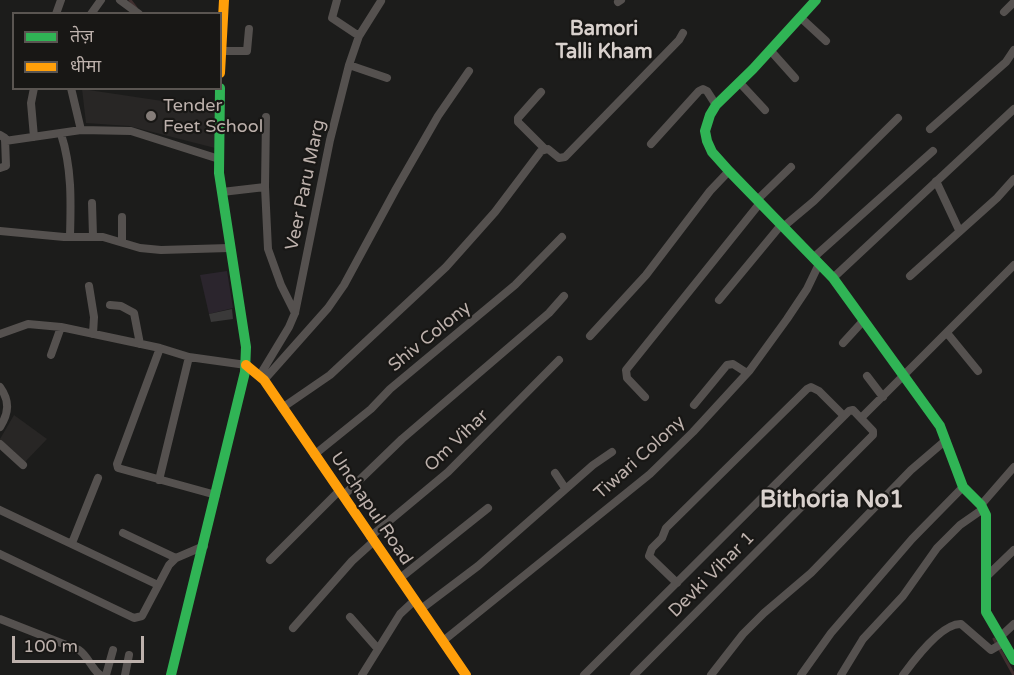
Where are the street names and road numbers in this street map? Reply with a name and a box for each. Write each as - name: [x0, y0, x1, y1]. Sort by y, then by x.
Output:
- street label: Veer Paru Marg: [282, 118, 330, 252]
- street label: Shiv Colony: [384, 297, 476, 377]
- street label: Om Vihar: [421, 405, 493, 477]
- street label: Tiwari Colony: [590, 412, 690, 504]
- street label: Unchapul Road: [325, 448, 417, 570]
- street label: Devki Vihar 1: [665, 528, 759, 622]

